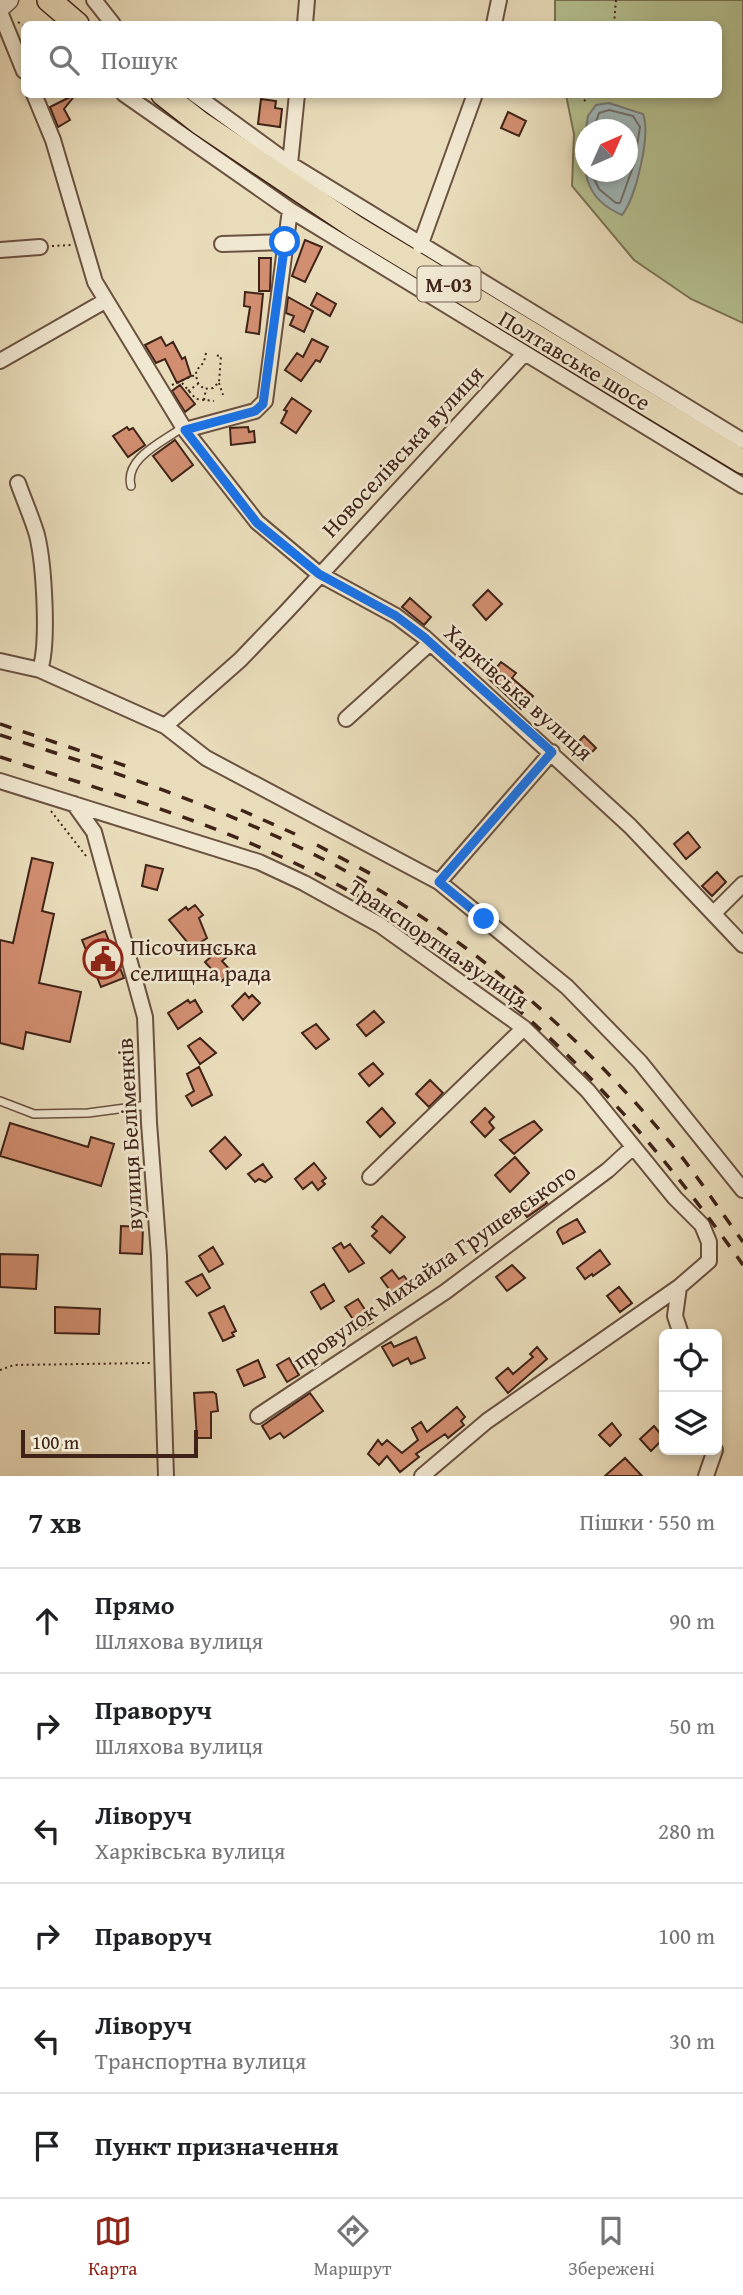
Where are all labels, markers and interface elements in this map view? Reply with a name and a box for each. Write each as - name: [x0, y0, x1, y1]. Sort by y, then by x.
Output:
- search box: [21, 21, 722, 98]
- text: Пошук: [101, 40, 178, 79]
- icon: search: [45, 41, 83, 79]
- north arrow: [575, 119, 638, 182]
- route start: [269, 226, 300, 257]
- road number: М-03: [418, 266, 480, 302]
- street label: Полтавське шосе: [493, 302, 657, 418]
- street label: Новоселівська вулиця: [313, 357, 491, 544]
- street label: Харківська вулиця: [437, 616, 601, 768]
- street label: Транспортна вулиця: [342, 870, 536, 1016]
- route end: [468, 903, 499, 934]
- place label: Пісочинська селищна рада: [130, 930, 271, 989]
- public building icon: Пісочинська селищна рада: [82, 938, 124, 980]
- street label: вулиця Беліменків: [107, 1037, 151, 1231]
- street label: провулок Михайла Грушевського: [286, 1155, 582, 1377]
- map controls: [659, 1329, 722, 1455]
- button: locate: [659, 1329, 722, 1392]
- button: layers: [659, 1392, 722, 1455]
- scale bar: [21, 1427, 198, 1459]
- text: 100 m: [32, 1428, 79, 1456]
- text: 7 хв: [28, 1500, 82, 1544]
- text: Пішки · 550 m: [580, 1505, 715, 1538]
- text: Прямо: [95, 1585, 175, 1624]
- icon: ahead: [28, 1602, 66, 1640]
- text: 90 m: [669, 1604, 715, 1637]
- text: Шляхова вулиця: [95, 1624, 263, 1657]
- text: Праворуч: [95, 1690, 212, 1729]
- icon: right: [28, 1707, 66, 1745]
- text: 50 m: [669, 1709, 715, 1742]
- text: Шляхова вулиця: [95, 1729, 263, 1762]
- text: Ліворуч: [95, 1795, 192, 1834]
- icon: left: [28, 1812, 66, 1850]
- text: 280 m: [658, 1814, 715, 1847]
- text: Харківська вулиця: [95, 1834, 285, 1867]
- text: Праворуч: [95, 1916, 212, 1955]
- icon: right: [28, 1917, 66, 1955]
- text: 100 m: [658, 1919, 715, 1952]
- text: Ліворуч: [95, 2005, 192, 2044]
- icon: left: [28, 2022, 66, 2060]
- text: 30 m: [669, 2024, 715, 2057]
- text: Транспортна вулиця: [95, 2044, 306, 2077]
- text: Пункт призначення: [95, 2126, 339, 2165]
- icon: arrive: [28, 2127, 66, 2165]
- tab: Карта: [88, 2212, 137, 2282]
- tab: Маршрут: [314, 2212, 392, 2282]
- tab: Збережені: [568, 2212, 655, 2282]

